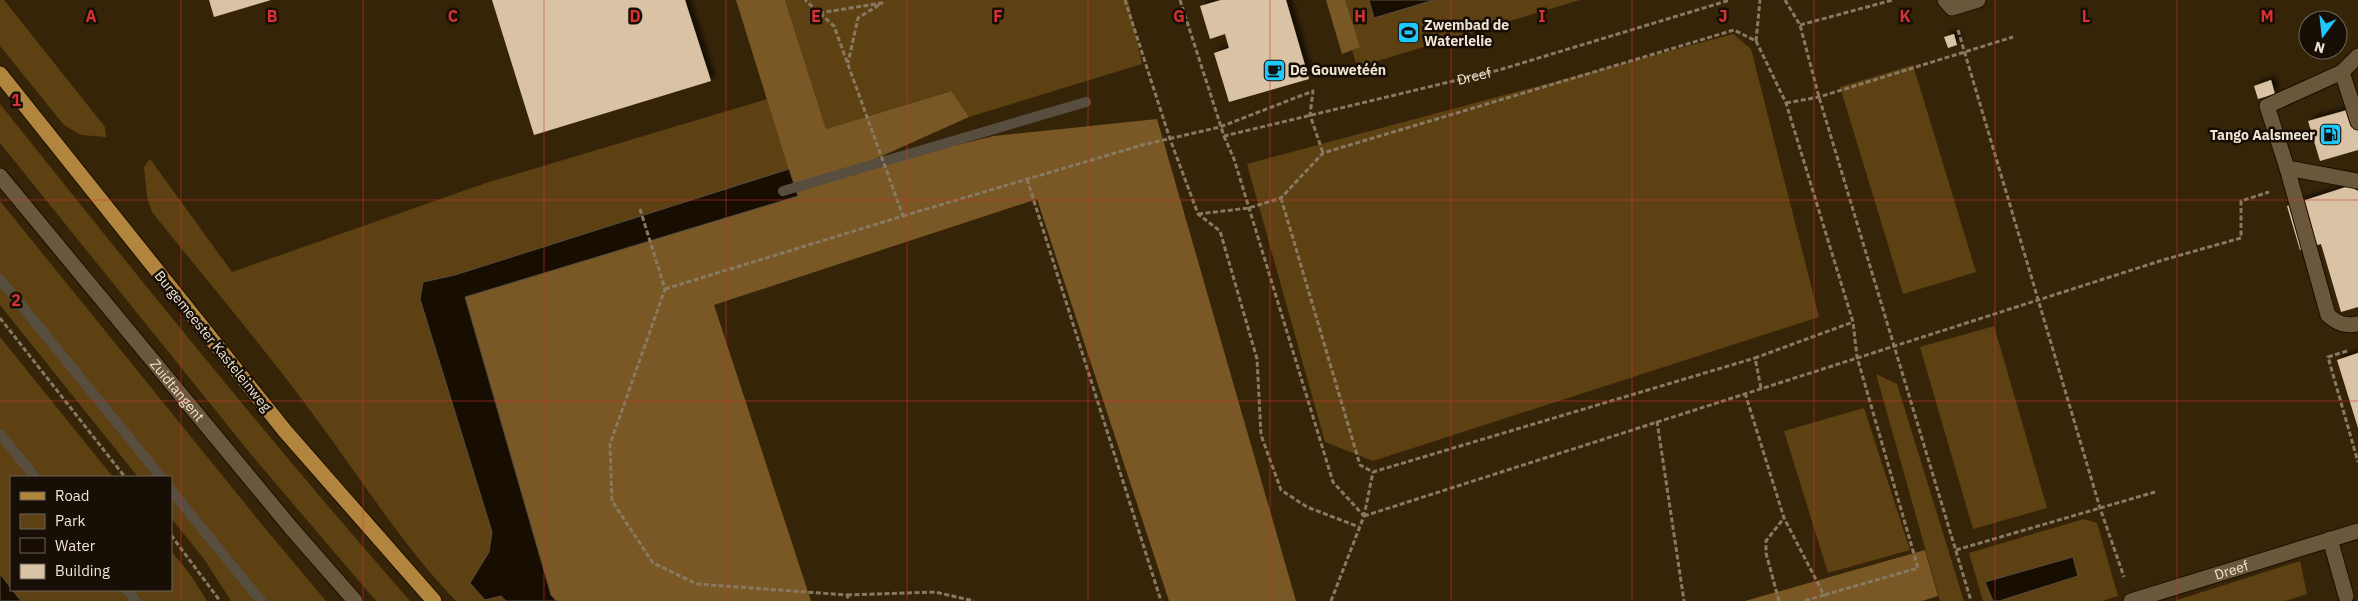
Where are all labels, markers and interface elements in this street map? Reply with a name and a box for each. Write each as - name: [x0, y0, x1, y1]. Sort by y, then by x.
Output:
- text: A: [86, 6, 97, 26]
- text: B: [267, 6, 278, 26]
- text: C: [448, 6, 458, 26]
- text: D: [629, 6, 641, 26]
- text: E: [811, 6, 821, 26]
- text: F: [993, 6, 1003, 26]
- text: G: [1173, 6, 1185, 26]
- text: H: [1354, 6, 1366, 26]
- text: I: [1539, 6, 1546, 26]
- text: J: [1719, 6, 1727, 26]
- text: K: [1899, 6, 1911, 26]
- text: L: [2082, 6, 2090, 26]
- text: M: [2260, 6, 2274, 26]
- north arrow: [2298, 10, 2348, 60]
- place label: Zwembad de Waterlelie: [1424, 16, 1509, 50]
- sports icon: Zwembad de Waterlelie: [1396, 21, 1420, 45]
- text: N: [2312, 38, 2327, 58]
- cafe icon: De Gouwetéén: [1262, 58, 1286, 82]
- place label: De Gouwetéén: [1290, 61, 1386, 79]
- street label: Dreef: [1455, 63, 1493, 89]
- text: 1: [11, 90, 21, 110]
- fuel station icon: Tango Aalsmeer: [2319, 123, 2343, 147]
- place label: Tango Aalsmeer: [2210, 126, 2315, 144]
- street label: Burgemeester Kasteleinweg: [151, 267, 276, 416]
- text: 2: [11, 290, 21, 310]
- street label: Zuidtangent: [146, 355, 208, 425]
- legend: [10, 476, 172, 591]
- text: Road: [55, 486, 90, 505]
- text: Park: [55, 511, 85, 530]
- text: Water: [55, 536, 96, 555]
- street label: Dreef: [2212, 556, 2251, 584]
- text: Building: [55, 561, 110, 580]

